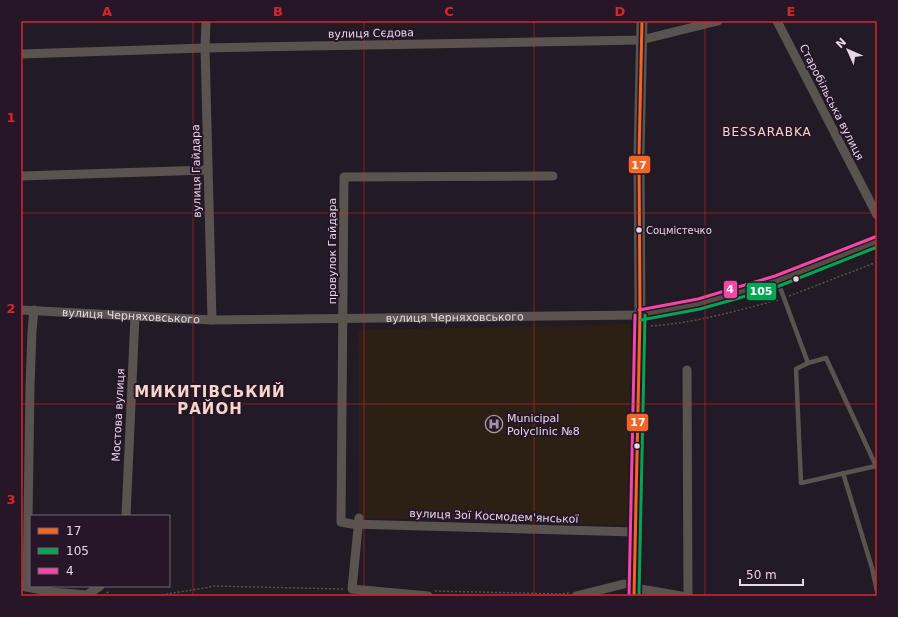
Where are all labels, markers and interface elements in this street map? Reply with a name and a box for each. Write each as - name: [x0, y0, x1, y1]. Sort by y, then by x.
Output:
- text: A: [102, 4, 112, 19]
- text: B: [273, 4, 283, 19]
- text: C: [444, 4, 454, 19]
- text: D: [615, 4, 626, 19]
- text: E: [787, 4, 795, 19]
- street label: вулиця Сєдова: [328, 26, 414, 41]
- north arrow: [828, 30, 868, 70]
- text: N: [833, 35, 849, 51]
- street label: Старобільська вулиця: [797, 42, 867, 162]
- text: 1: [6, 110, 16, 125]
- street label: вулиця Гайдара: [189, 124, 204, 218]
- district label: BESSARABKA: [722, 125, 812, 139]
- line badge: 17: [628, 155, 651, 174]
- text: 17: [631, 159, 647, 172]
- street label: провулок Гайдара: [326, 198, 339, 304]
- marker: Соцмістечко: [634, 225, 644, 235]
- place label: Соцмістечко: [646, 225, 712, 236]
- unlabelled marker: [791, 274, 801, 284]
- line badge: 4: [723, 280, 738, 299]
- line badge: 105: [746, 282, 777, 301]
- text: 4: [726, 283, 734, 296]
- text: 105: [750, 285, 772, 298]
- text: 2: [6, 301, 16, 316]
- street label: вулиця Черняховського: [62, 306, 200, 326]
- street label: вулиця Черняховського: [386, 310, 524, 325]
- street label: Мостова вулиця: [110, 368, 127, 462]
- district label: МИКИТІВСЬКИЙ РАЙОН: [134, 382, 286, 418]
- place label: Municipal Polyclinic №8: [507, 412, 580, 438]
- line badge: 17: [626, 413, 649, 432]
- hospital icon: Municipal Polyclinic №8: [484, 414, 504, 434]
- text: 17: [630, 416, 646, 429]
- unlabelled marker: [632, 441, 642, 451]
- text: 3: [6, 492, 16, 507]
- street label: вулиця Зої Космодем'янської: [409, 507, 580, 526]
- legend: [30, 515, 170, 587]
- text: 17: [66, 524, 81, 538]
- text: 105: [66, 544, 89, 558]
- scale bar: [740, 561, 803, 587]
- text: 4: [66, 564, 74, 578]
- text: 50 m: [746, 568, 777, 582]

